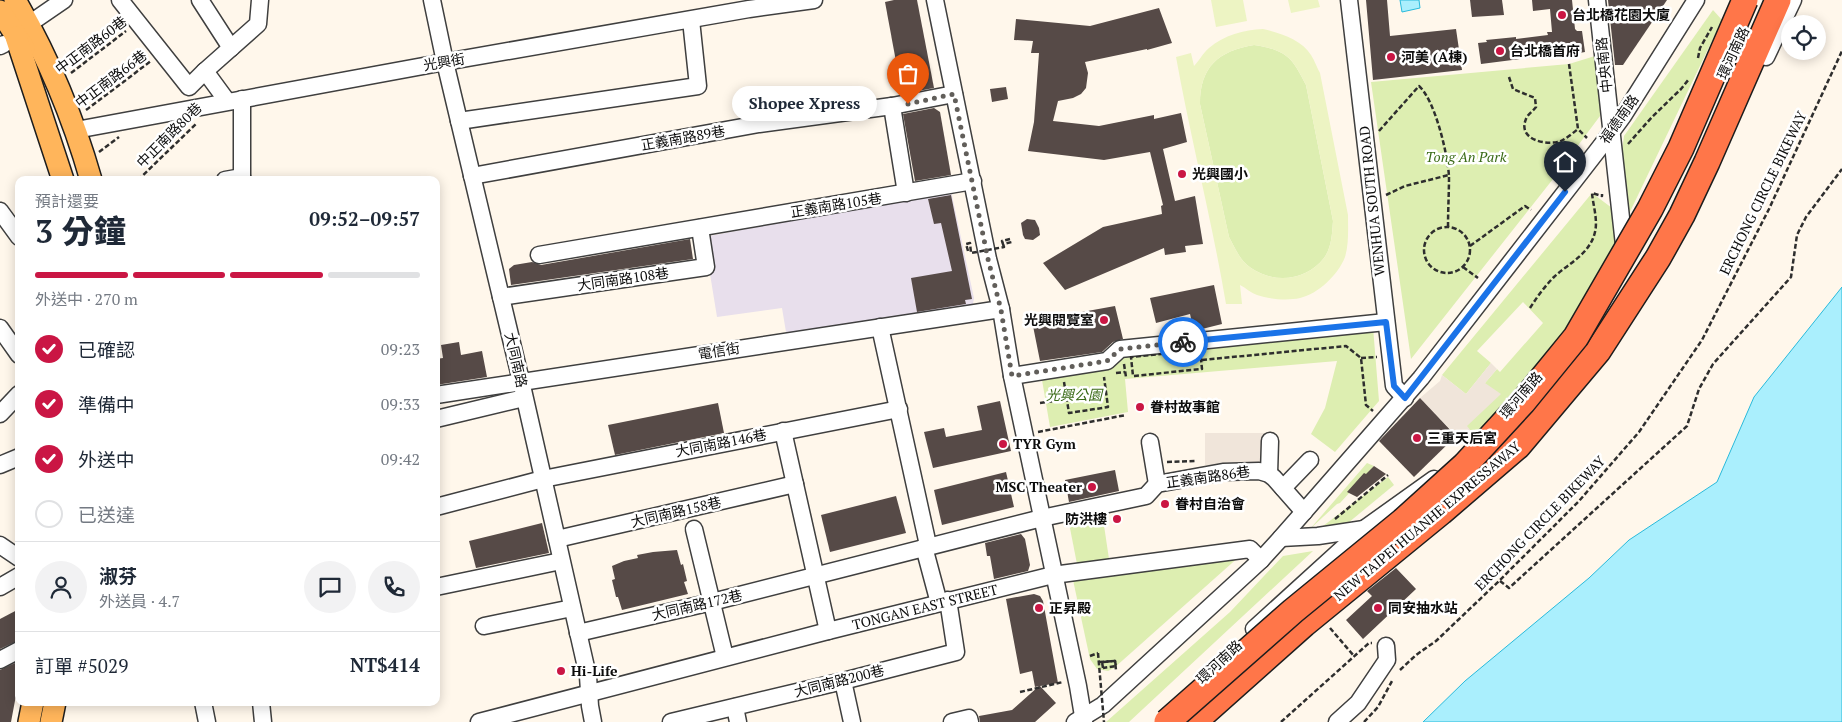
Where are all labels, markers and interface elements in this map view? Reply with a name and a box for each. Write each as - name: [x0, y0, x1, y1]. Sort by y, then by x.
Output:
- place label: 台北橋花園大廈: [1572, 5, 1670, 24]
- marker: 台北橋花園大廈: [1556, 9, 1568, 21]
- street label: 中正南路60巷: [51, 11, 130, 78]
- map controls: [1781, 15, 1826, 60]
- button: locate: [1781, 15, 1826, 60]
- street label: 環河南路: [1712, 23, 1753, 82]
- street label: 中央南路: [1591, 36, 1616, 94]
- place label: 台北橋首府: [1510, 41, 1580, 60]
- street label: 中正南路66巷: [71, 45, 150, 112]
- marker: 台北橋首府: [1494, 45, 1506, 57]
- place label: 河美 (A棟): [1401, 47, 1468, 66]
- street label: 光興街: [422, 49, 466, 75]
- marker: 河美 (A棟): [1385, 51, 1397, 63]
- pin: [887, 53, 929, 104]
- icon: bag: [894, 60, 922, 88]
- callout: Shopee Xpress: [733, 86, 878, 122]
- street label: 福德南路: [1595, 90, 1642, 147]
- text: Shopee Xpress: [749, 92, 860, 114]
- street label: 中正南路80巷: [132, 98, 205, 171]
- street label: ERCHONG CIRCLE BIKEWAY: [1715, 107, 1811, 278]
- street label: 正義南路89巷: [639, 121, 726, 154]
- street label: WENHUA SOUTH ROAD: [1354, 125, 1389, 277]
- pin: [1544, 141, 1586, 192]
- park label: Tong An Park: [1426, 147, 1507, 166]
- icon: home: [1551, 148, 1579, 176]
- place label: 光興國小: [1192, 164, 1248, 183]
- marker: 光興國小: [1176, 168, 1188, 180]
- street label: 正義南路105巷: [789, 188, 883, 221]
- text: 預計還要: [35, 190, 99, 212]
- text: 09:52–09:57: [309, 206, 420, 231]
- text: 3 分鐘: [35, 210, 126, 252]
- street label: 大同南路108巷: [576, 263, 670, 294]
- text: 外送中 · 270 m: [35, 288, 138, 310]
- place label: 光興閱覽室: [1024, 310, 1094, 329]
- marker: 光興閱覽室: [1098, 314, 1110, 326]
- courier: [1158, 317, 1208, 367]
- icon: bike: [1169, 328, 1197, 356]
- street label: 大同南路: [501, 330, 532, 389]
- icon: check: [35, 335, 63, 363]
- text: 已確認: [78, 337, 135, 362]
- text: 09:23: [381, 338, 420, 360]
- street label: 電信街: [697, 338, 741, 363]
- street label: 環河南路: [1495, 367, 1546, 422]
- park label: 光興公園: [1046, 385, 1104, 404]
- icon: check: [35, 390, 63, 418]
- text: 準備中: [78, 392, 135, 417]
- text: 09:33: [381, 393, 420, 415]
- place label: 眷村故事館: [1150, 397, 1220, 416]
- marker: 眷村故事館: [1134, 401, 1146, 413]
- street label: 大同南路146巷: [674, 424, 768, 461]
- place label: 三重天后宮: [1427, 428, 1497, 447]
- marker: 三重天后宮: [1411, 432, 1423, 444]
- place label: TYR Gym: [1013, 434, 1076, 453]
- street label: NEW TAIPEI HUANHE EXPRESSAWAY: [1329, 436, 1525, 604]
- marker: TYR Gym: [997, 438, 1009, 450]
- icon: check: [35, 445, 63, 473]
- text: 外送中: [78, 447, 135, 472]
- text: 09:42: [381, 448, 420, 470]
- street label: ERCHONG CIRCLE BIKEWAY: [1470, 451, 1610, 594]
- street label: 正義南路86巷: [1165, 461, 1251, 492]
- place label: MSC Theater: [996, 477, 1082, 496]
- marker: MSC Theater: [1086, 481, 1098, 493]
- street label: 大同南路158巷: [629, 492, 723, 531]
- place label: 眷村自治會: [1175, 494, 1245, 513]
- marker: 眷村自治會: [1159, 498, 1171, 510]
- text: 已送達: [78, 502, 135, 527]
- place label: 防洪樓: [1065, 509, 1107, 528]
- marker: 防洪樓: [1111, 513, 1123, 525]
- button: person: [35, 561, 87, 613]
- button: chat: [304, 561, 356, 613]
- button: phone: [368, 561, 420, 613]
- text: 淑芬: [99, 563, 137, 588]
- street label: TONGAN EAST STREET: [850, 579, 1000, 634]
- street label: 大同南路172巷: [650, 585, 744, 624]
- text: 外送員 · 4.7: [99, 590, 180, 612]
- place label: 正昇殿: [1049, 598, 1091, 617]
- place label: 同安抽水站: [1388, 598, 1458, 617]
- marker: 正昇殿: [1033, 602, 1045, 614]
- marker: 同安抽水站: [1372, 602, 1384, 614]
- street label: 環河南路: [1192, 636, 1246, 688]
- text: NT$414: [350, 652, 420, 677]
- text: 訂單 #5029: [35, 653, 128, 678]
- street label: 大同南路200巷: [792, 660, 886, 701]
- place label: Hi-Life: [571, 661, 618, 680]
- marker: Hi-Life: [555, 665, 567, 677]

